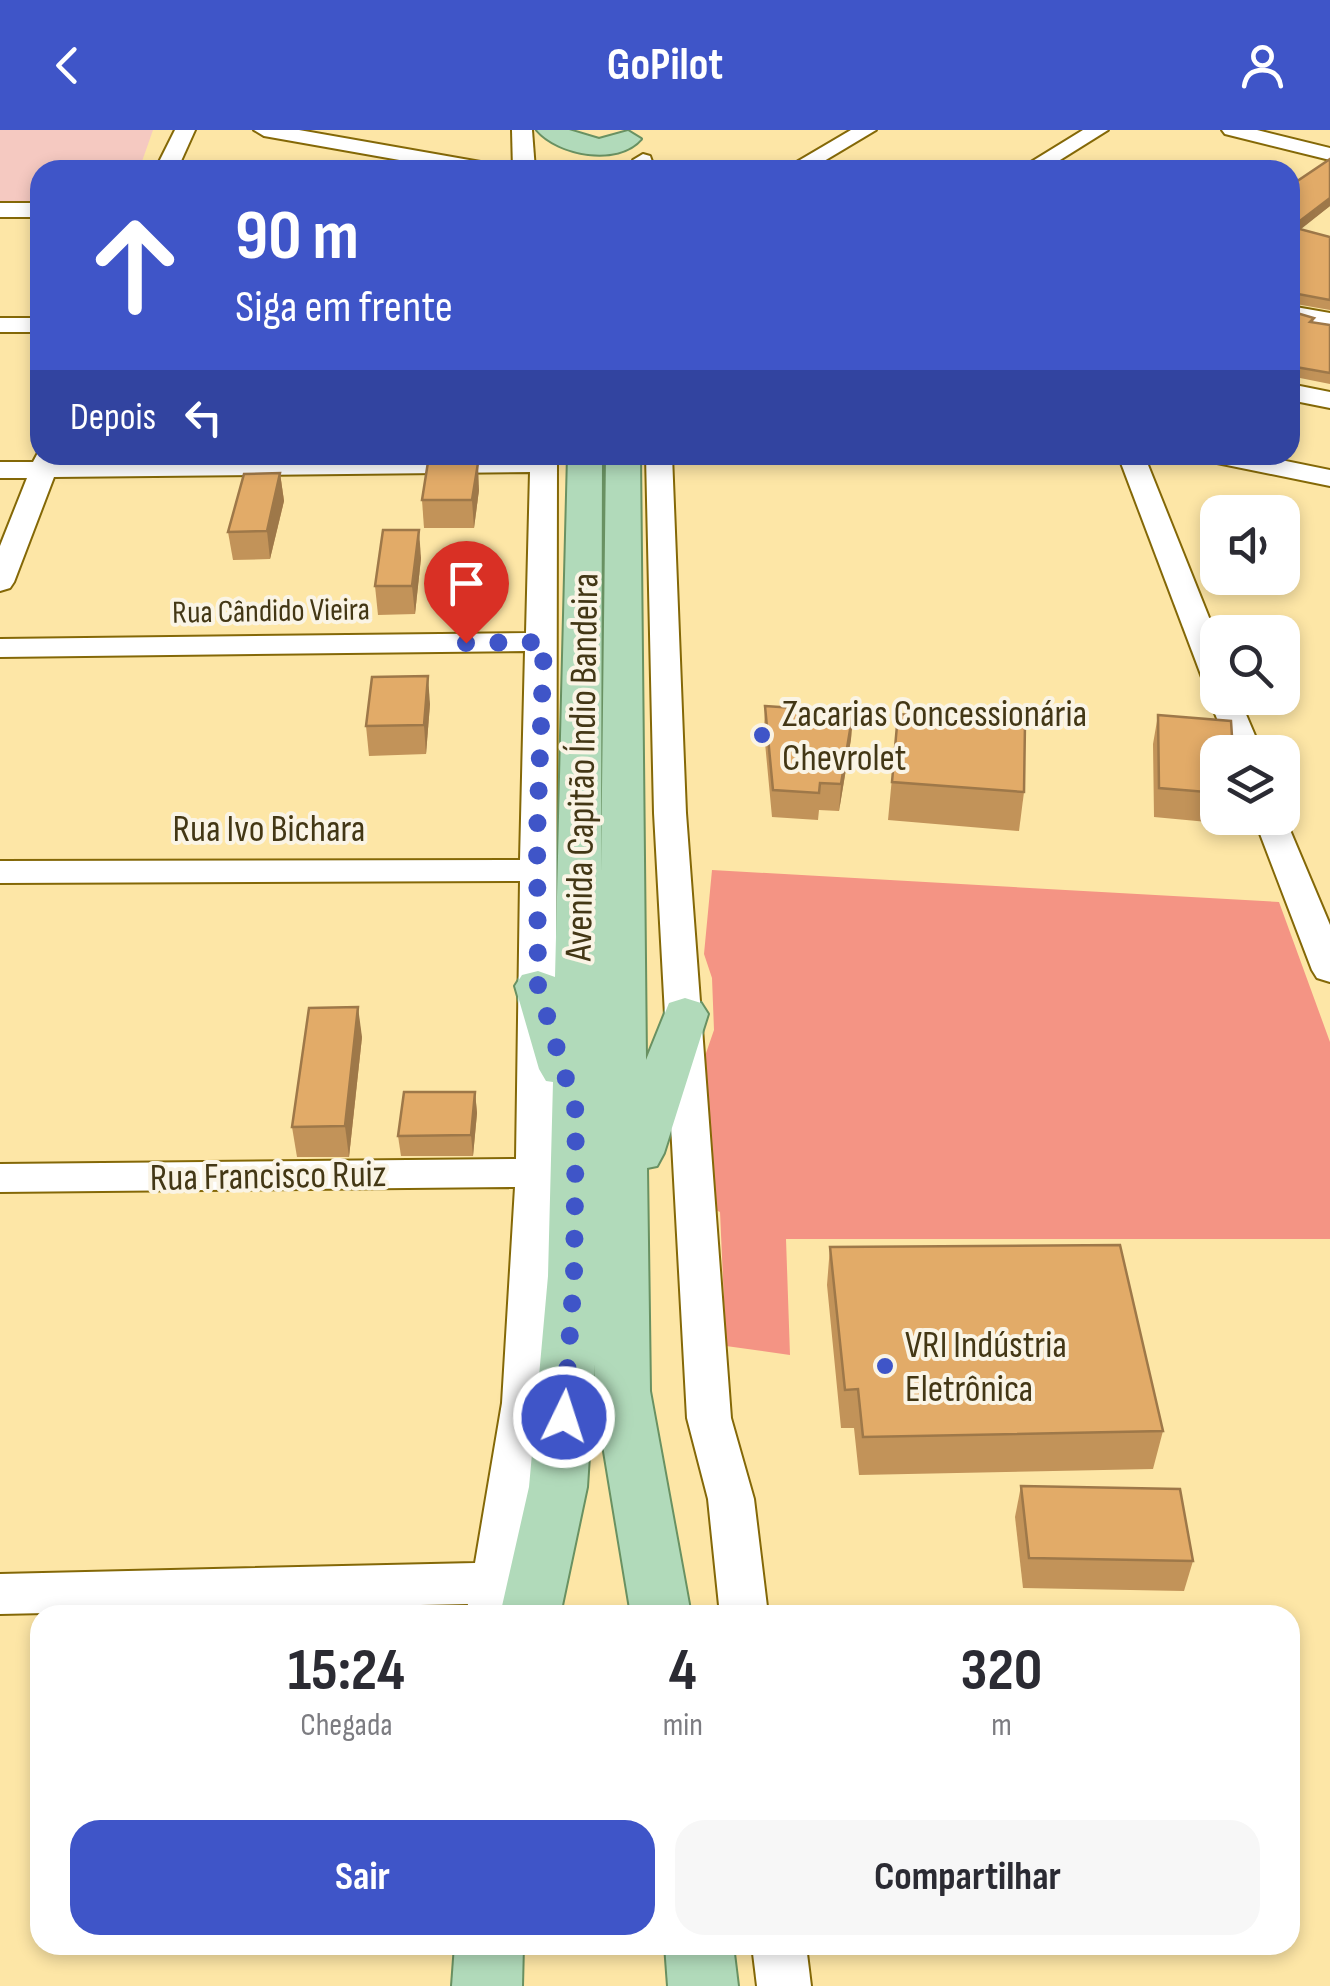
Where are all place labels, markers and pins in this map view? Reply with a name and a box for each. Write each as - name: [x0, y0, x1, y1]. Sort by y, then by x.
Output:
- pin: [424, 541, 509, 644]
- place label: Zacarias Concessionária Chevrolet: [782, 692, 1087, 781]
- marker: Zacarias Concessionária Chevrolet: [751, 724, 773, 746]
- place label: VRI Indústria Eletrônica: [905, 1323, 1067, 1412]
- marker: VRI Indústria Eletrônica: [874, 1355, 896, 1377]

